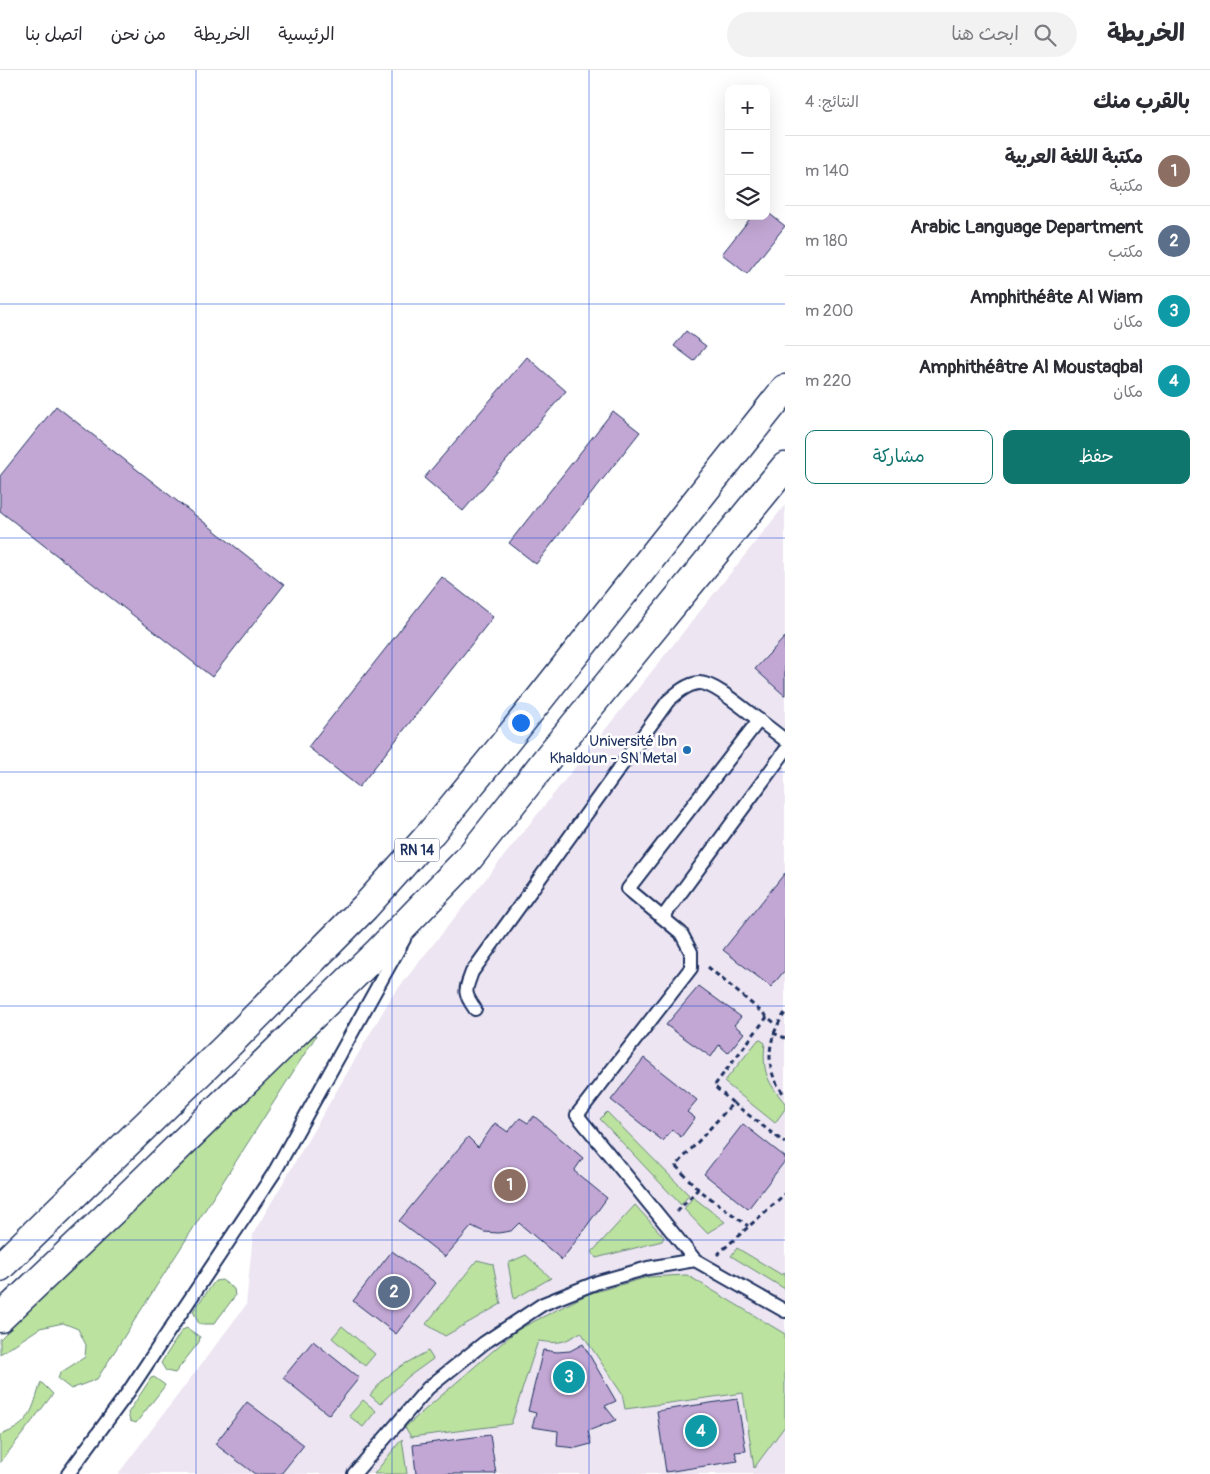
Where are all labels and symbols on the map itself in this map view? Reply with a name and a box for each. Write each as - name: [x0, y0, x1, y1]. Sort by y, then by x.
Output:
- your location: [508, 710, 534, 736]
- place label: Université Ibn Khaldoun - SN Metal: [549, 732, 677, 768]
- marker: Université Ibn Khaldoun - SN Metal: [681, 744, 693, 756]
- road number: RN 14: [394, 838, 440, 862]
- pin: 1: [494, 1166, 526, 1204]
- pin: 2: [378, 1273, 410, 1311]
- pin: 3: [553, 1358, 585, 1396]
- pin: 4: [685, 1412, 717, 1450]

